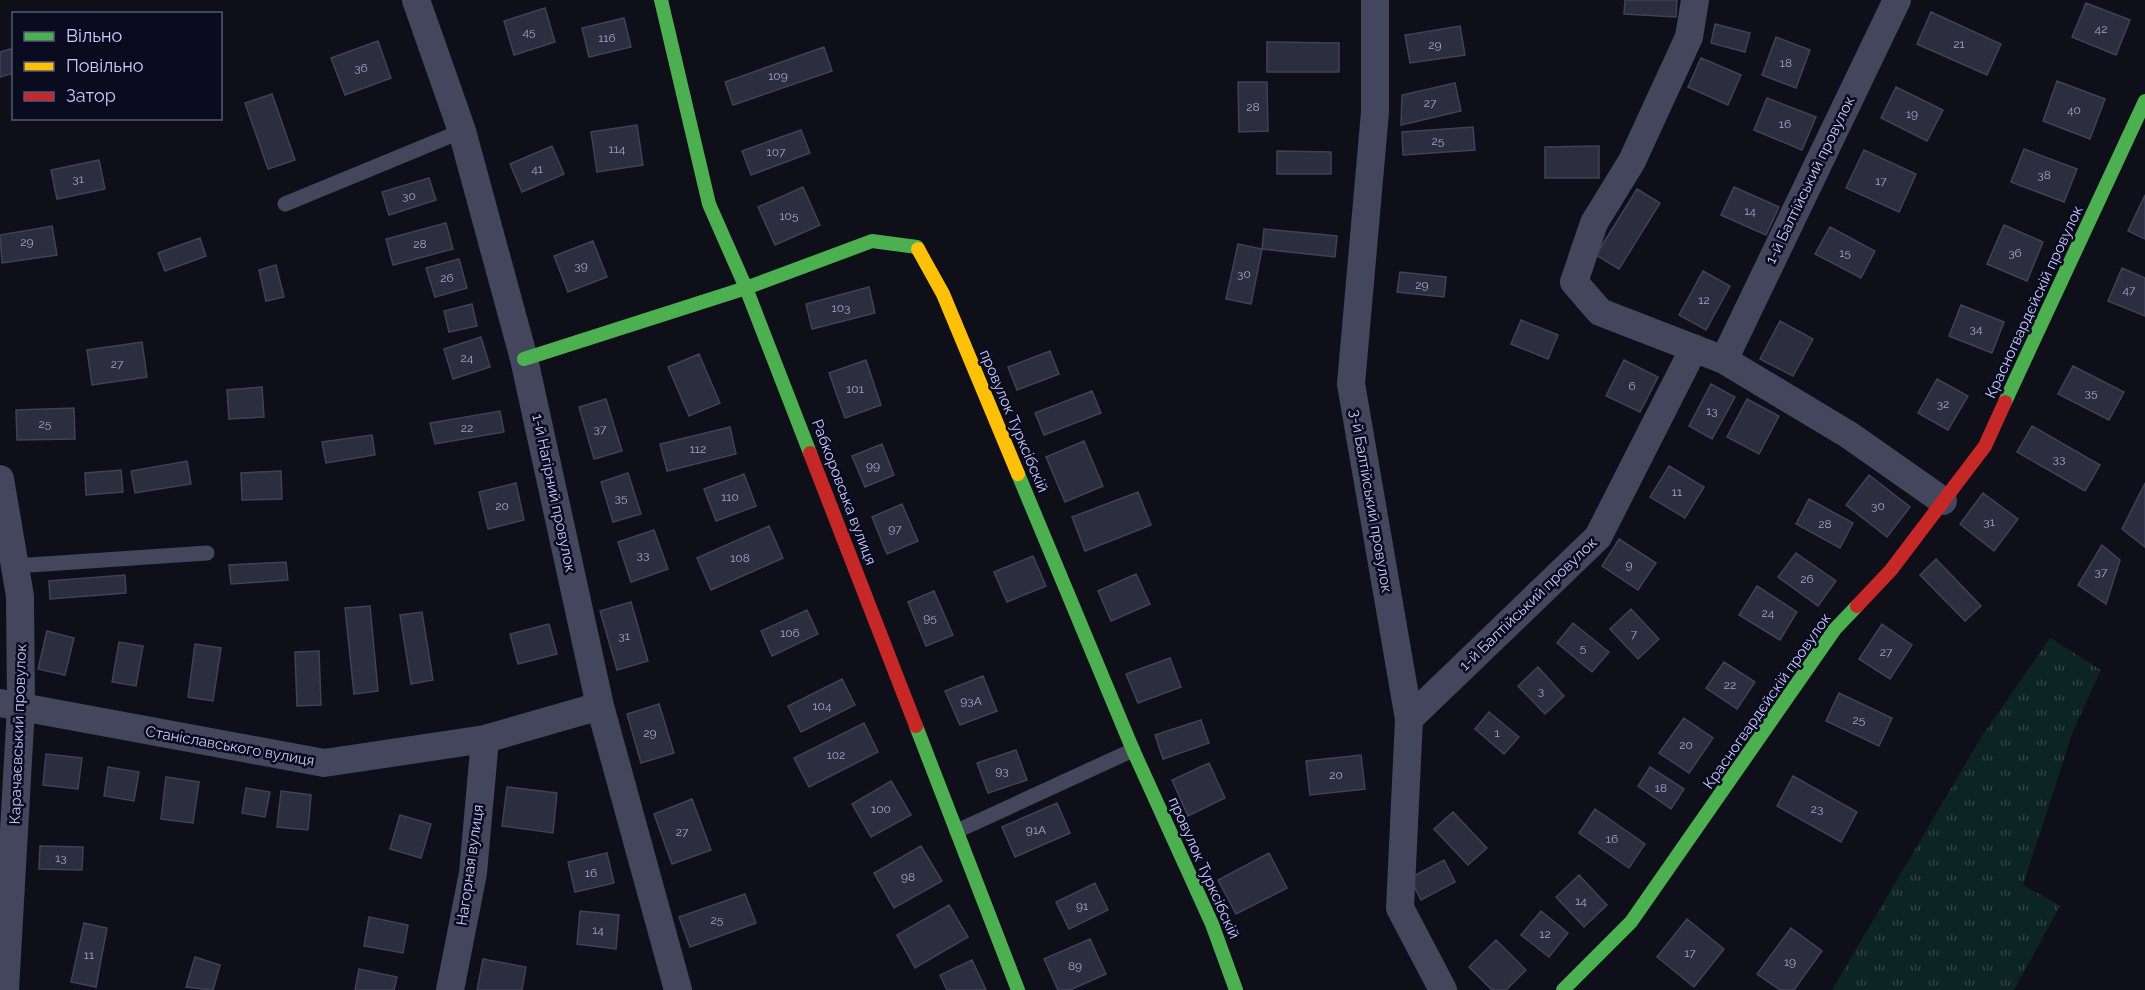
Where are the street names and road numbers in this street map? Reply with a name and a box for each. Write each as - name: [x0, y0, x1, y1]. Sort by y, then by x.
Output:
- street label: 1-й Балтійський провулок: [1762, 93, 1859, 267]
- street label: Красногвардєйскій провулок: [1981, 203, 2087, 401]
- street label: провулок Турксібскій: [976, 347, 1052, 495]
- street label: 3-й Балтійський провулок: [1346, 408, 1396, 594]
- street label: 1-й Нагірний провулок: [528, 412, 580, 574]
- street label: Рабкоровська вулиця: [808, 417, 880, 567]
- street label: 1-й Балтійський провулок: [1455, 533, 1601, 674]
- street label: Красногвардєйскій провулок: [1699, 609, 1835, 792]
- street label: Карачаєвський провулок: [6, 643, 30, 825]
- street label: Станіславського вулиця: [144, 722, 316, 770]
- street label: провулок Турксібскій: [1165, 794, 1243, 942]
- street label: Нагорная вулиця: [453, 803, 487, 927]

